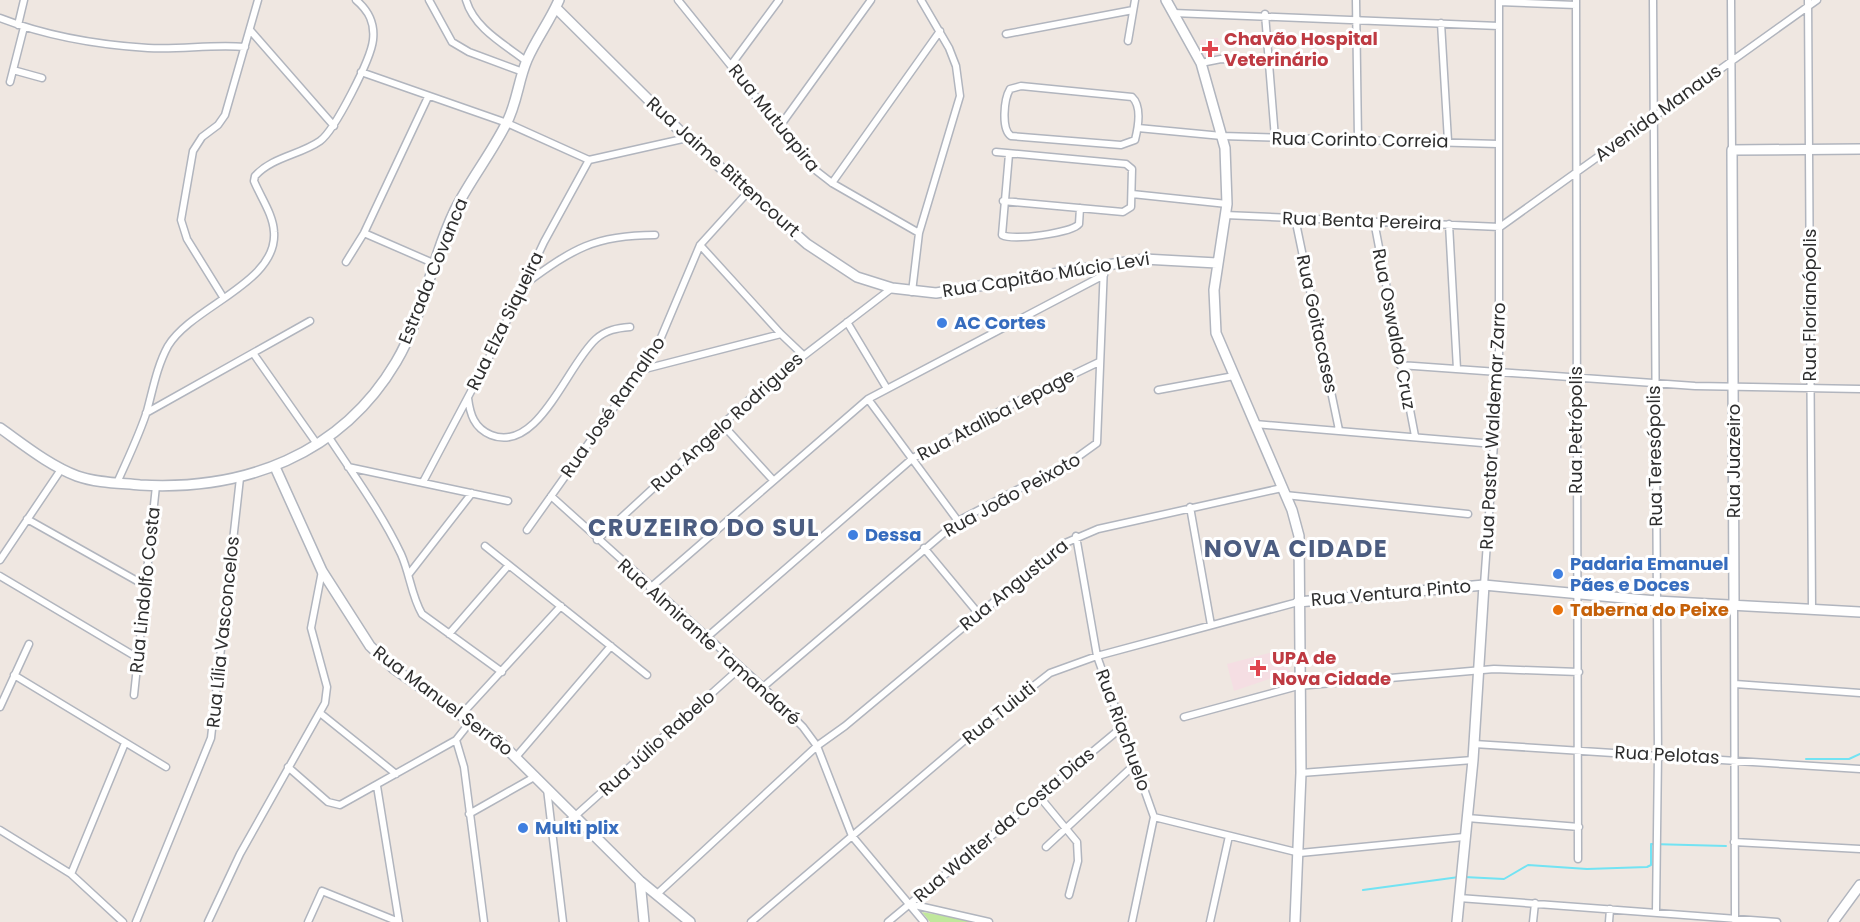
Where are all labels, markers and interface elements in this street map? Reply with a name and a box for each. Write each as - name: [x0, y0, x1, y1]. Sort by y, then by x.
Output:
- place label: Chavão Hospital Veterinário: [1224, 26, 1378, 72]
- marker: Chavão Hospital Veterinário: [1201, 40, 1219, 58]
- street label: Rua Mutuapira: [723, 58, 826, 177]
- street label: Avenida Manaus: [1589, 58, 1726, 167]
- street label: Rua Jaime Bittencourt: [641, 91, 805, 242]
- street label: Rua Corinto Correia: [1271, 125, 1449, 154]
- street label: Estrada Covanca: [392, 194, 473, 348]
- street label: Rua Benta Pereira: [1282, 205, 1442, 236]
- street label: Rua Florianópolis: [1797, 229, 1822, 381]
- street label: Rua Capitão Múcio Levi: [941, 246, 1151, 303]
- street label: Rua Oswaldo Cruz: [1367, 246, 1422, 411]
- street label: Rua Elza Siqueira: [460, 247, 549, 394]
- street label: Rua Goitacases: [1291, 252, 1344, 396]
- street label: Rua Pastor Waldemar Zarro: [1474, 302, 1511, 550]
- place label: AC Cortes: [954, 310, 1046, 335]
- marker: AC Cortes: [935, 316, 949, 330]
- street label: Rua José Ramalho: [554, 331, 671, 482]
- street label: Rua Angelo Rodrigues: [645, 346, 808, 497]
- street label: Rua Ataliba Lepage: [913, 362, 1079, 467]
- street label: Rua Petrópolis: [1563, 366, 1588, 494]
- street label: Rua Teresópolis: [1641, 385, 1668, 527]
- street label: Rua Juazeiro: [1721, 404, 1746, 518]
- street label: Rua João Peixoto: [939, 446, 1085, 543]
- street label: Rua Lindolfo Costa: [123, 506, 166, 674]
- district label: CRUZEIRO DO SUL: [588, 511, 820, 544]
- place label: Dessa: [865, 522, 921, 547]
- marker: Dessa: [846, 528, 860, 542]
- district label: NOVA CIDADE: [1204, 532, 1388, 565]
- street label: Rua Angustura: [954, 533, 1073, 636]
- street label: Rua Lília Vasconcelos: [200, 535, 245, 729]
- place label: Padaria Emanuel Pães e Doces: [1570, 551, 1729, 597]
- street label: Rua Almirante Tamandaré: [612, 553, 806, 731]
- marker: Padaria Emanuel Pães e Doces: [1551, 567, 1565, 581]
- street label: Rua Ventura Pinto: [1310, 573, 1472, 612]
- place label: Taberna do Peixe: [1570, 597, 1729, 622]
- marker: Taberna do Peixe: [1551, 603, 1565, 617]
- street label: Rua Manuel Serrão: [368, 640, 518, 762]
- place label: UPA de Nova Cidade: [1272, 645, 1391, 691]
- marker: UPA de Nova Cidade: [1249, 659, 1267, 677]
- street label: Rua Riachuelo: [1090, 665, 1157, 794]
- street label: Rua Tuiuti: [957, 675, 1041, 750]
- street label: Rua Júlio Rabelo: [593, 684, 720, 801]
- street label: Rua Pelotas: [1614, 739, 1720, 770]
- street label: Rua Walter da Costa Dias: [908, 741, 1099, 908]
- place label: Multi plix: [535, 815, 619, 840]
- marker: Multi plix: [516, 821, 530, 835]

